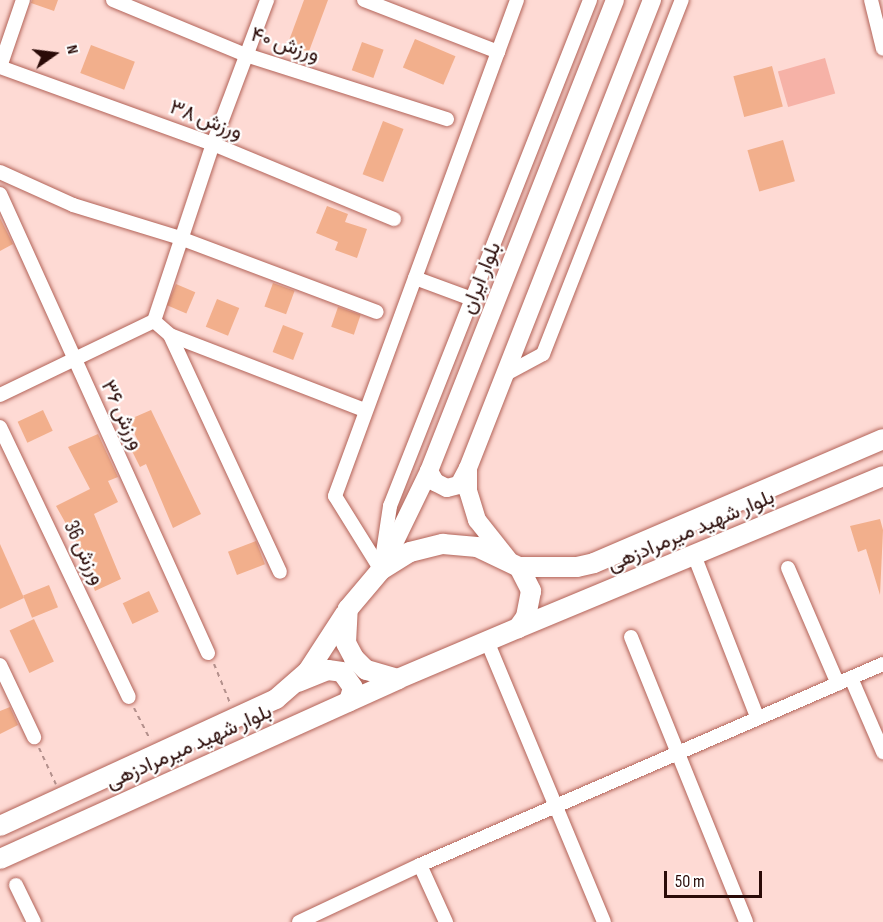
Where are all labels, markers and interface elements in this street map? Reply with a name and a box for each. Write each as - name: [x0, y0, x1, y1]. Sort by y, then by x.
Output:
- street label: ورزش ۴۰: [247, 22, 323, 68]
- north arrow: [24, 24, 84, 84]
- text: N: [62, 43, 82, 56]
- street label: ورزش ۳۸: [166, 95, 246, 145]
- street label: بلوار ایران: [455, 238, 507, 318]
- street label: ورزش ۳۶: [95, 376, 149, 454]
- street label: بلوار شهید میرمرادزهی: [604, 484, 778, 578]
- street label: ورزش 36: [58, 517, 110, 589]
- street label: بلوار شهید میرمرادزهی: [102, 699, 276, 795]
- scale bar: [667, 859, 764, 897]
- text: 50 m: [675, 871, 705, 892]

